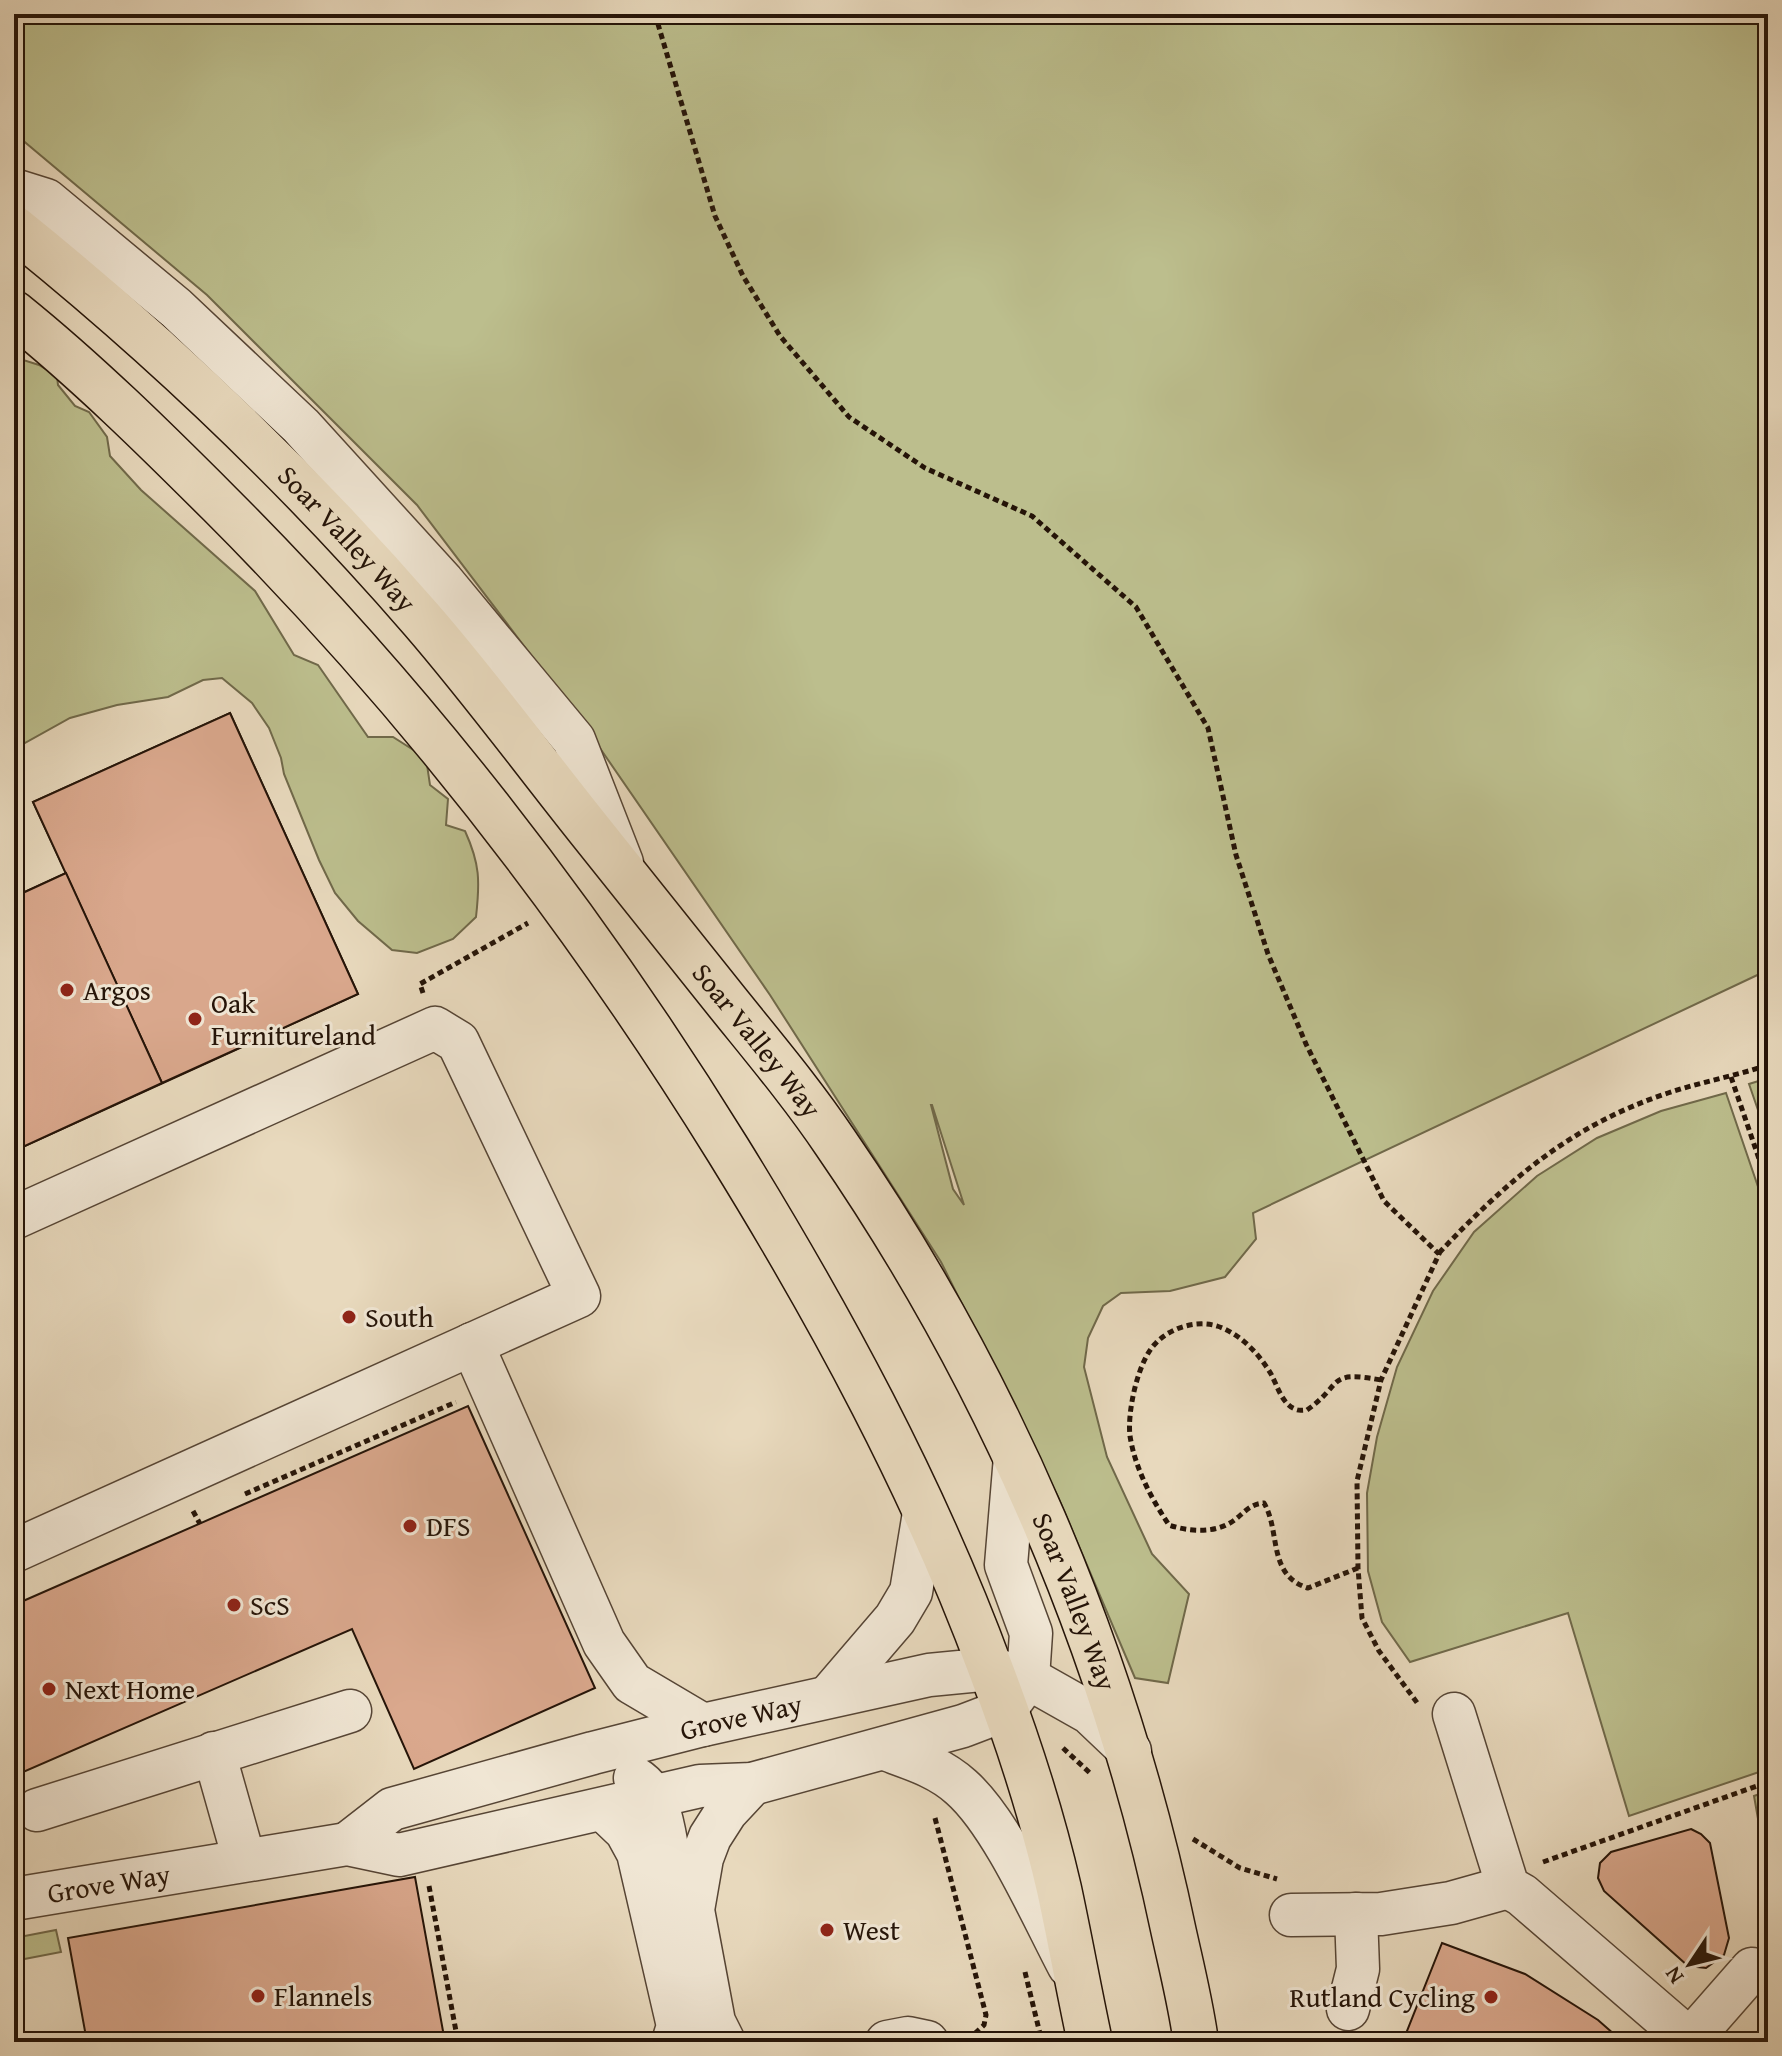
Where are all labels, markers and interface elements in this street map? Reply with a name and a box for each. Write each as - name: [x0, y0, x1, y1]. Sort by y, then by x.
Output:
- street label: Soar Valley Way: [269, 455, 427, 621]
- street label: Soar Valley Way: [683, 954, 832, 1126]
- place label: Argos: [83, 969, 151, 1010]
- marker: Argos: [58, 981, 76, 999]
- place label: Oak Furnitureland: [211, 982, 376, 1055]
- marker: Oak Furnitureland: [186, 1010, 204, 1028]
- place label: South: [365, 1296, 434, 1337]
- marker: South: [340, 1308, 358, 1326]
- place label: DFS: [426, 1505, 470, 1546]
- street label: Soar Valley Way: [1023, 1506, 1128, 1696]
- marker: DFS: [401, 1517, 419, 1535]
- place label: ScS: [250, 1584, 290, 1625]
- marker: ScS: [225, 1596, 243, 1614]
- place label: Next Home: [65, 1668, 195, 1709]
- marker: Next Home: [40, 1680, 58, 1698]
- street label: Grove Way: [675, 1683, 806, 1750]
- street label: Grove Way: [44, 1853, 173, 1913]
- place label: West: [843, 1909, 900, 1950]
- marker: West: [818, 1921, 836, 1939]
- north arrow: [1650, 1924, 1730, 2004]
- text: N: [1656, 1960, 1691, 1991]
- place label: Flannels: [274, 1975, 372, 2016]
- place label: Rutland Cycling: [1289, 1976, 1475, 2017]
- marker: Flannels: [249, 1987, 267, 2005]
- marker: Rutland Cycling: [1482, 1988, 1500, 2006]

